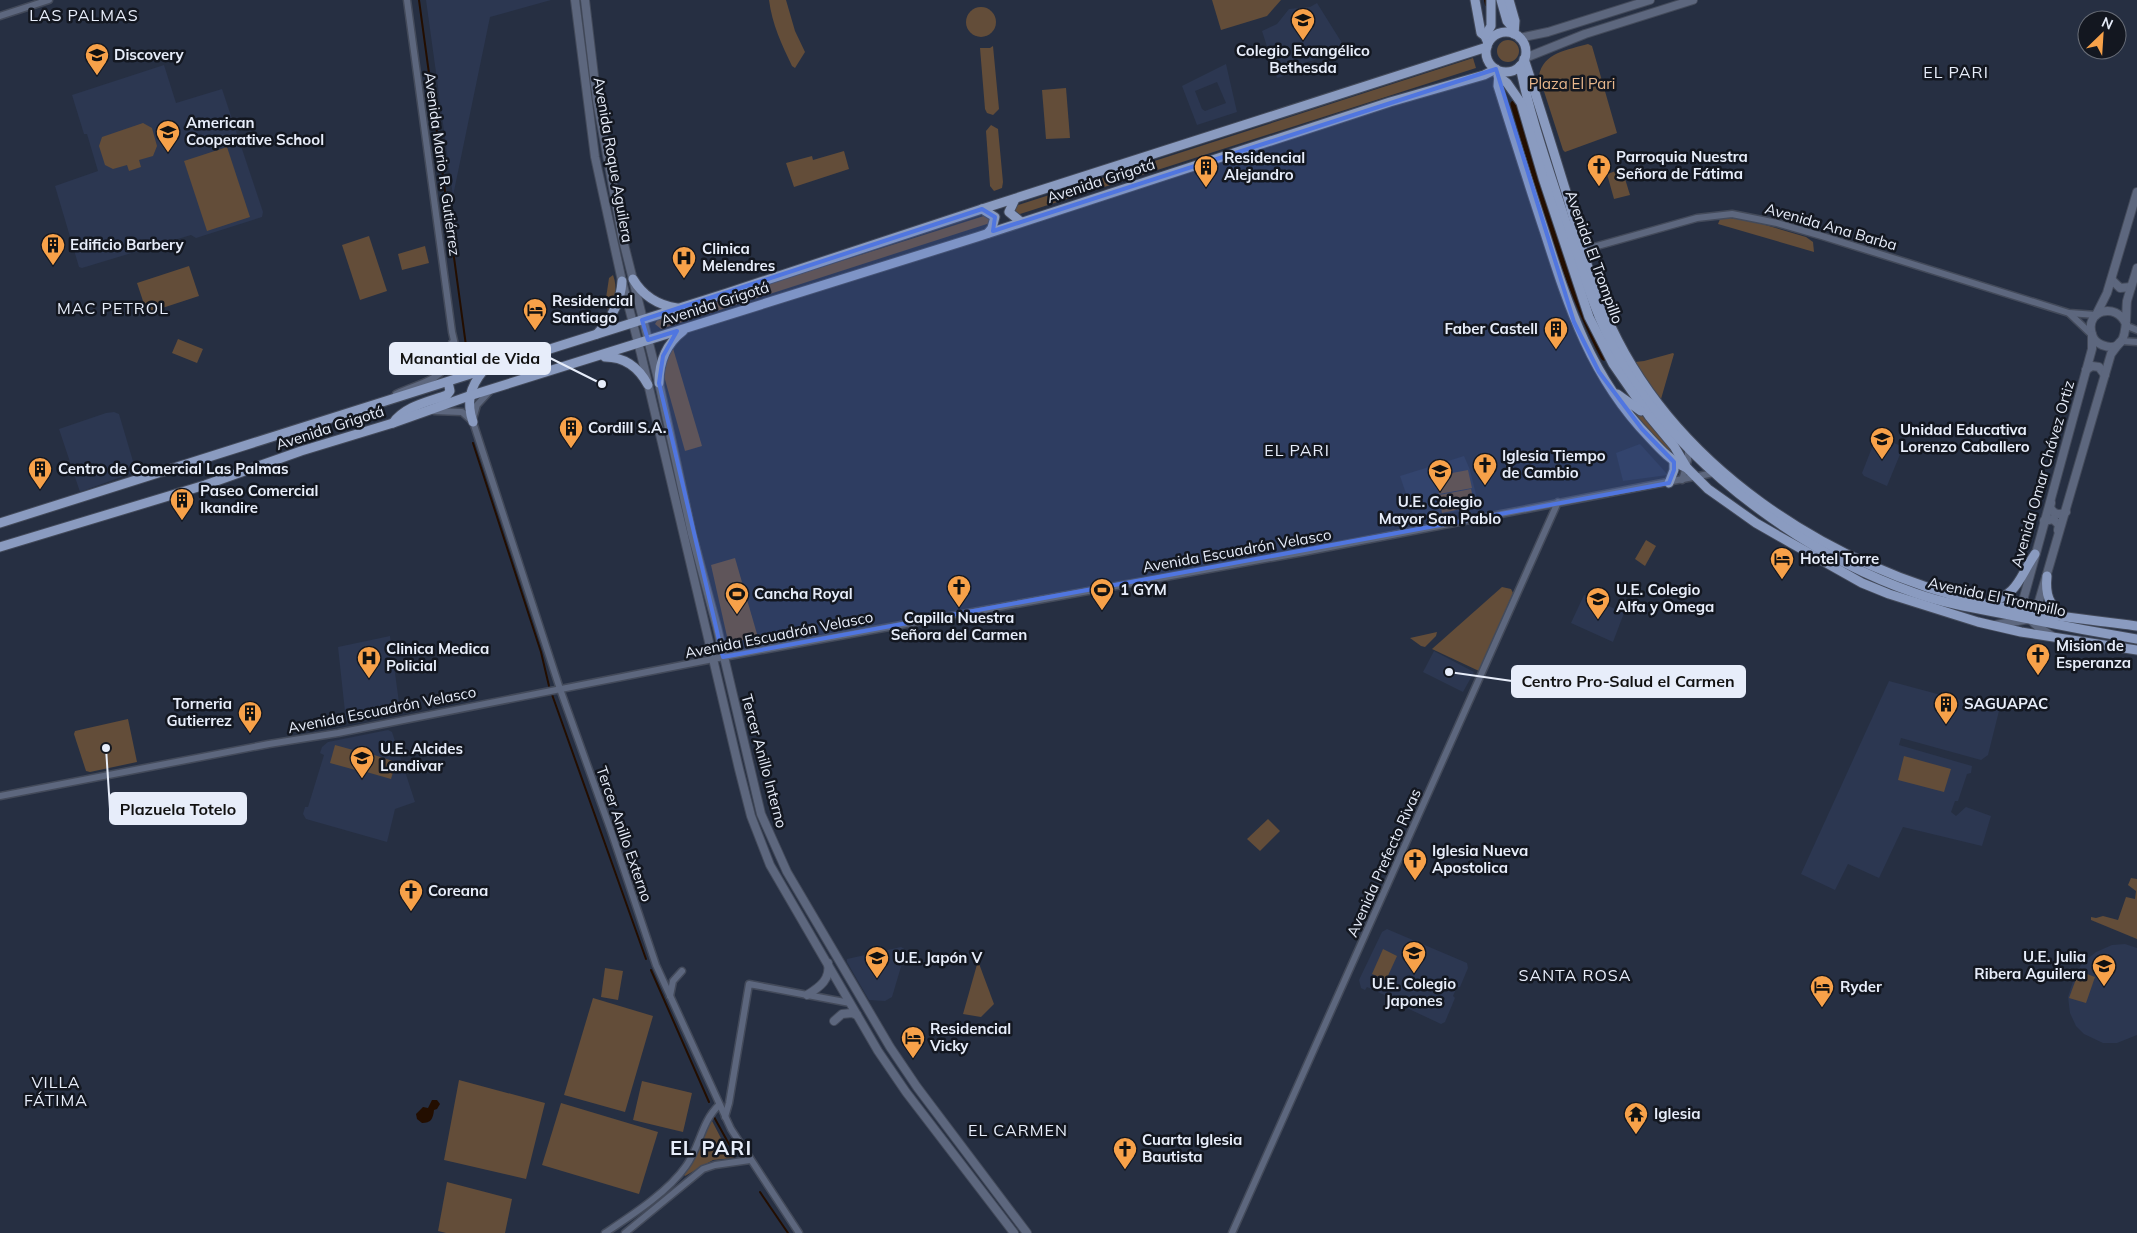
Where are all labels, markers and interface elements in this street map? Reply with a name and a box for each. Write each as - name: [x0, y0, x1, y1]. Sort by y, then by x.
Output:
- district label: LAS PALMAS: [29, 5, 139, 25]
- school or university icon: Colegio Evangélico Bethesda: [1290, 7, 1316, 41]
- north arrow: [2077, 10, 2127, 60]
- text: N: [2099, 13, 2116, 34]
- place label: Colegio Evangélico Bethesda: [1236, 41, 1370, 77]
- school or university icon: Discovery: [84, 42, 110, 76]
- place label: Discovery: [114, 45, 185, 64]
- district label: EL PARI: [1923, 62, 1989, 82]
- street label: Avenida Mario R. Gutiérrez: [420, 71, 465, 257]
- park label: Plaza El Pari: [1529, 74, 1615, 93]
- street label: Avenida Roque Aguilera: [590, 76, 637, 244]
- place label: American Cooperative School: [186, 113, 324, 149]
- school or university icon: American Cooperative School: [155, 119, 181, 153]
- place label: Parroquia Nuestra Señora de Fátima: [1616, 147, 1748, 183]
- place label: Residencial Alejandro: [1224, 148, 1305, 184]
- church icon: Parroquia Nuestra Señora de Fátima: [1586, 153, 1612, 187]
- street label: Avenida Grigotá: [1044, 154, 1157, 207]
- building icon: Residencial Alejandro: [1193, 154, 1219, 188]
- street label: Avenida El Trompillo: [1562, 188, 1627, 326]
- street label: Avenida Ana Barba: [1763, 199, 1899, 254]
- building icon: Edificio Barbery: [40, 232, 66, 266]
- place label: Edificio Barbery: [70, 235, 184, 254]
- place label: Clinica Melendres: [702, 239, 775, 275]
- hospital icon: Clinica Melendres: [671, 245, 697, 279]
- street label: Avenida Grigotá: [658, 277, 771, 330]
- place label: Residencial Santiago: [552, 291, 633, 327]
- hotel icon: Residencial Santiago: [522, 297, 548, 331]
- district label: MAC PETROL: [57, 298, 169, 318]
- building icon: Faber Castell: [1543, 316, 1569, 350]
- place label: Faber Castell: [1444, 319, 1538, 338]
- callout: Manantial de Vida: [390, 343, 550, 374]
- text: Manantial de Vida: [400, 348, 540, 368]
- street label: Avenida Omar Chávez Ortiz: [2007, 378, 2078, 570]
- street label: Avenida Grigotá: [273, 401, 386, 454]
- building icon: Cordill S.A.: [558, 415, 584, 449]
- place label: Cordill S.A.: [588, 418, 666, 437]
- place label: Unidad Educativa Lorenzo Caballero: [1900, 420, 2030, 456]
- school or university icon: Unidad Educativa Lorenzo Caballero: [1869, 426, 1895, 460]
- district label: EL PARI: [1264, 440, 1330, 460]
- place label: Iglesia Tiempo de Cambio: [1502, 446, 1606, 482]
- church icon: Iglesia Tiempo de Cambio: [1472, 452, 1498, 486]
- building icon: Centro de Comercial Las Palmas: [27, 456, 53, 490]
- school or university icon: U.E. Colegio Mayor San Pablo: [1427, 458, 1453, 492]
- place label: Centro de Comercial Las Palmas: [58, 459, 289, 478]
- place label: Paseo Comercial Ikandire: [200, 481, 318, 517]
- building icon: Paseo Comercial Ikandire: [169, 487, 195, 521]
- place label: U.E. Colegio Mayor San Pablo: [1379, 492, 1501, 528]
- street label: Avenida Escuadrón Velasco: [1141, 525, 1333, 576]
- hotel icon: Hotel Torre: [1769, 546, 1795, 580]
- place label: Hotel Torre: [1800, 549, 1879, 568]
- street label: Avenida El Trompillo: [1926, 573, 2068, 620]
- church icon: Capilla Nuestra Señora del Carmen: [946, 574, 972, 608]
- sports icon: 1 GYM: [1089, 577, 1115, 611]
- place label: 1 GYM: [1120, 580, 1167, 599]
- place label: U.E. Colegio Alfa y Omega: [1616, 580, 1714, 616]
- sports icon: Cancha Royal: [724, 581, 750, 615]
- place label: Cancha Royal: [754, 584, 853, 603]
- school or university icon: U.E. Colegio Alfa y Omega: [1585, 586, 1611, 620]
- street label: Avenida Escuadrón Velasco: [683, 607, 875, 662]
- place label: Capilla Nuestra Señora del Carmen: [891, 608, 1027, 644]
- place label: Mision de Esperanza: [2056, 636, 2131, 672]
- place label: Clinica Medica Policial: [386, 639, 489, 675]
- church icon: Mision de Esperanza: [2025, 642, 2051, 676]
- hospital icon: Clinica Medica Policial: [356, 645, 382, 679]
- callout: Centro Pro-Salud el Carmen: [1512, 666, 1745, 697]
- text: Centro Pro-Salud el Carmen: [1521, 671, 1735, 691]
- street label: Avenida Escuadrón Velasco: [286, 682, 478, 737]
- building icon: SAGUAPAC: [1933, 691, 1959, 725]
- street label: Tercer Anillo Interno: [737, 692, 792, 830]
- place label: Torneria Gutierrez: [166, 694, 232, 730]
- place label: SAGUAPAC: [1964, 694, 2048, 713]
- building icon: Torneria Gutierrez: [237, 700, 263, 734]
- place label: U.E. Alcides Landivar: [380, 739, 463, 775]
- school or university icon: U.E. Alcides Landivar: [349, 745, 375, 779]
- street label: Tercer Anillo Externo: [592, 764, 657, 904]
- street label: Avenida Prefecto Rivas: [1342, 786, 1425, 940]
- callout: Plazuela Totelo: [110, 793, 246, 824]
- text: Plazuela Totelo: [120, 799, 236, 819]
- place label: Iglesia Nueva Apostolica: [1432, 841, 1528, 877]
- church icon: Iglesia Nueva Apostolica: [1402, 847, 1428, 881]
- church icon: Coreana: [398, 878, 424, 912]
- place label: Coreana: [428, 881, 488, 900]
- school or university icon: U.E. Colegio Japones: [1401, 940, 1427, 974]
- school or university icon: U.E. Japón V: [864, 945, 890, 979]
- place label: U.E. Julia Ribera Aguilera: [1974, 947, 2086, 983]
- place label: U.E. Japón V: [894, 948, 982, 967]
- school or university icon: U.E. Julia Ribera Aguilera: [2091, 953, 2117, 987]
- district label: SANTA ROSA: [1518, 965, 1632, 985]
- place label: U.E. Colegio Japones: [1372, 974, 1456, 1010]
- hotel icon: Ryder: [1809, 974, 1835, 1008]
- place label: Ryder: [1840, 977, 1882, 996]
- place label: Residencial Vicky: [929, 1019, 1011, 1055]
- hotel icon: Residencial Vicky: [900, 1025, 926, 1059]
- district label: VILLA FÁTIMA: [24, 1072, 88, 1110]
- temple icon: Iglesia: [1623, 1101, 1649, 1135]
- place label: Iglesia: [1654, 1104, 1700, 1123]
- district label: EL CARMEN: [968, 1120, 1068, 1140]
- place label: Cuarta Iglesia Bautista: [1142, 1130, 1242, 1166]
- district label: EL PARI: [670, 1135, 752, 1160]
- church icon: Cuarta Iglesia Bautista: [1112, 1136, 1138, 1170]

